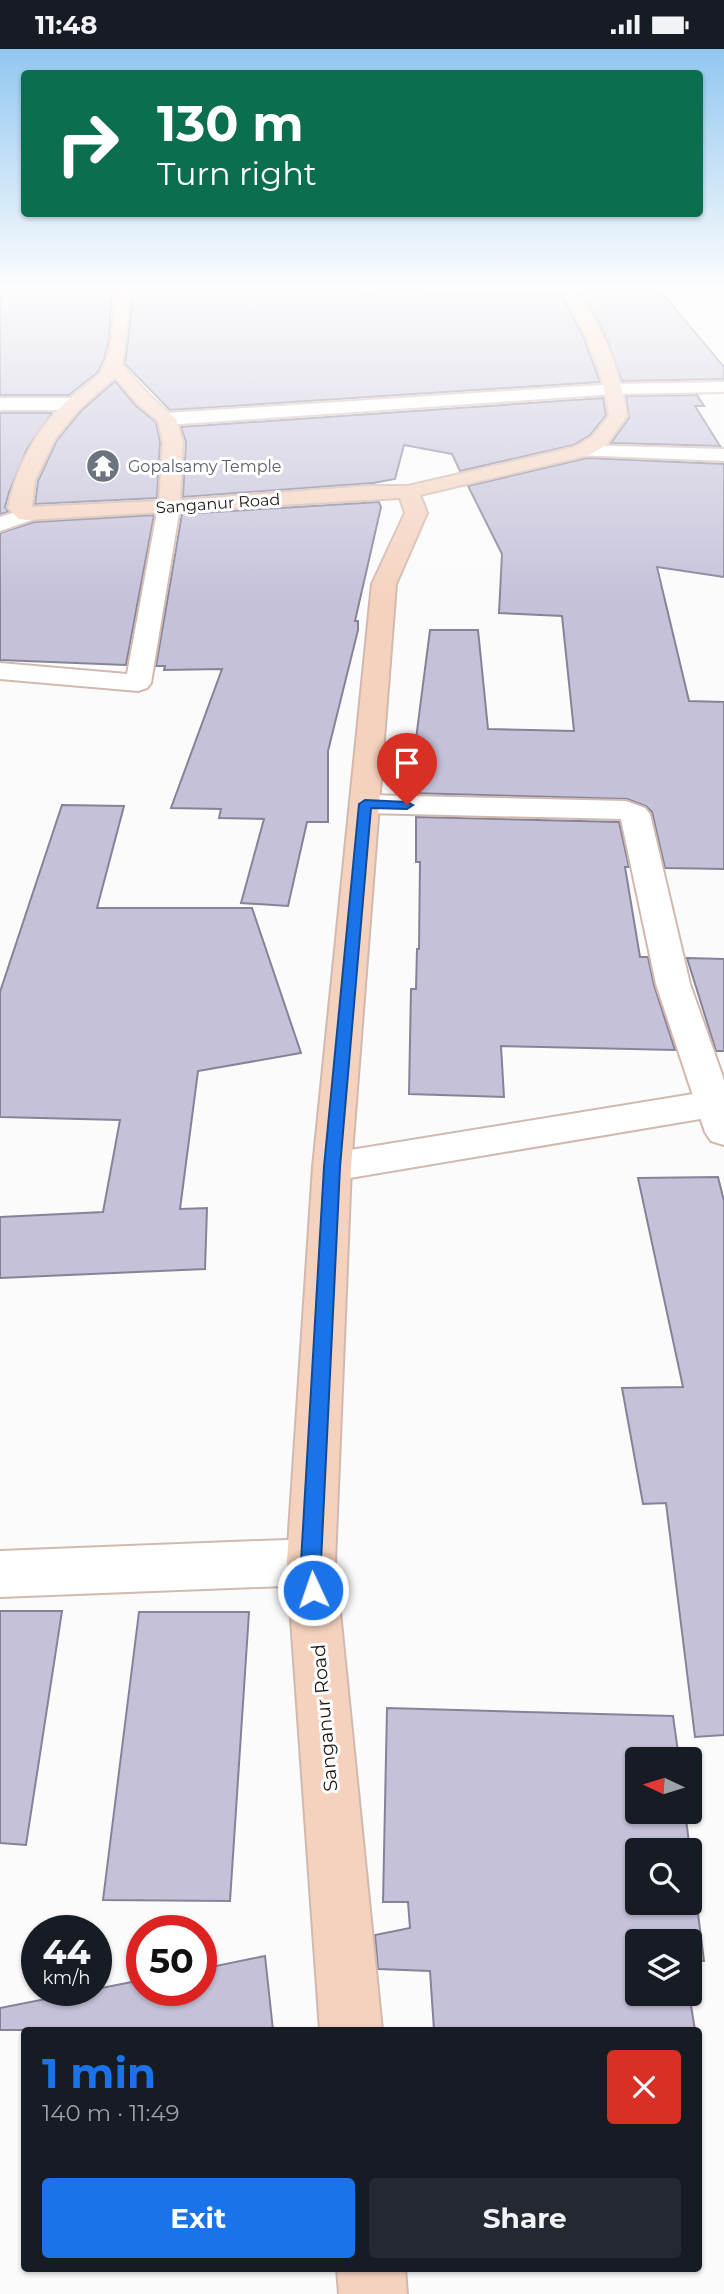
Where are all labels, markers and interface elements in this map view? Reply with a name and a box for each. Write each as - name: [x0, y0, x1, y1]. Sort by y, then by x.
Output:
- text: 11:48: [35, 9, 98, 41]
- text: 130 m: [157, 94, 304, 153]
- icon: right: [42, 98, 133, 189]
- text: Turn right: [157, 154, 317, 193]
- temple icon: Gopalsamy Temple: [84, 447, 122, 485]
- place label: Gopalsamy Temple: [128, 457, 281, 476]
- street label: Sanganur Road: [155, 490, 281, 517]
- pin: [377, 733, 437, 805]
- icon: arrive: [388, 744, 426, 782]
- position arrow: [276, 1553, 350, 1627]
- street label: Sanganur Road: [307, 1643, 342, 1793]
- north arrow: [625, 1747, 702, 1823]
- map controls: [625, 1747, 702, 2006]
- button: search: [625, 1838, 702, 1915]
- speed limit sign: 50: [126, 1915, 217, 2006]
- button: layers: [625, 1929, 702, 2006]
- text: 44: [42, 1930, 91, 1973]
- text: km/h: [42, 1967, 91, 1989]
- text: 1 min: [42, 2047, 156, 2099]
- button: close: [607, 2050, 681, 2124]
- text: 140 m · 11:49: [42, 2099, 180, 2127]
- button: Exit: [42, 2178, 355, 2258]
- button: Share: [369, 2178, 681, 2258]

